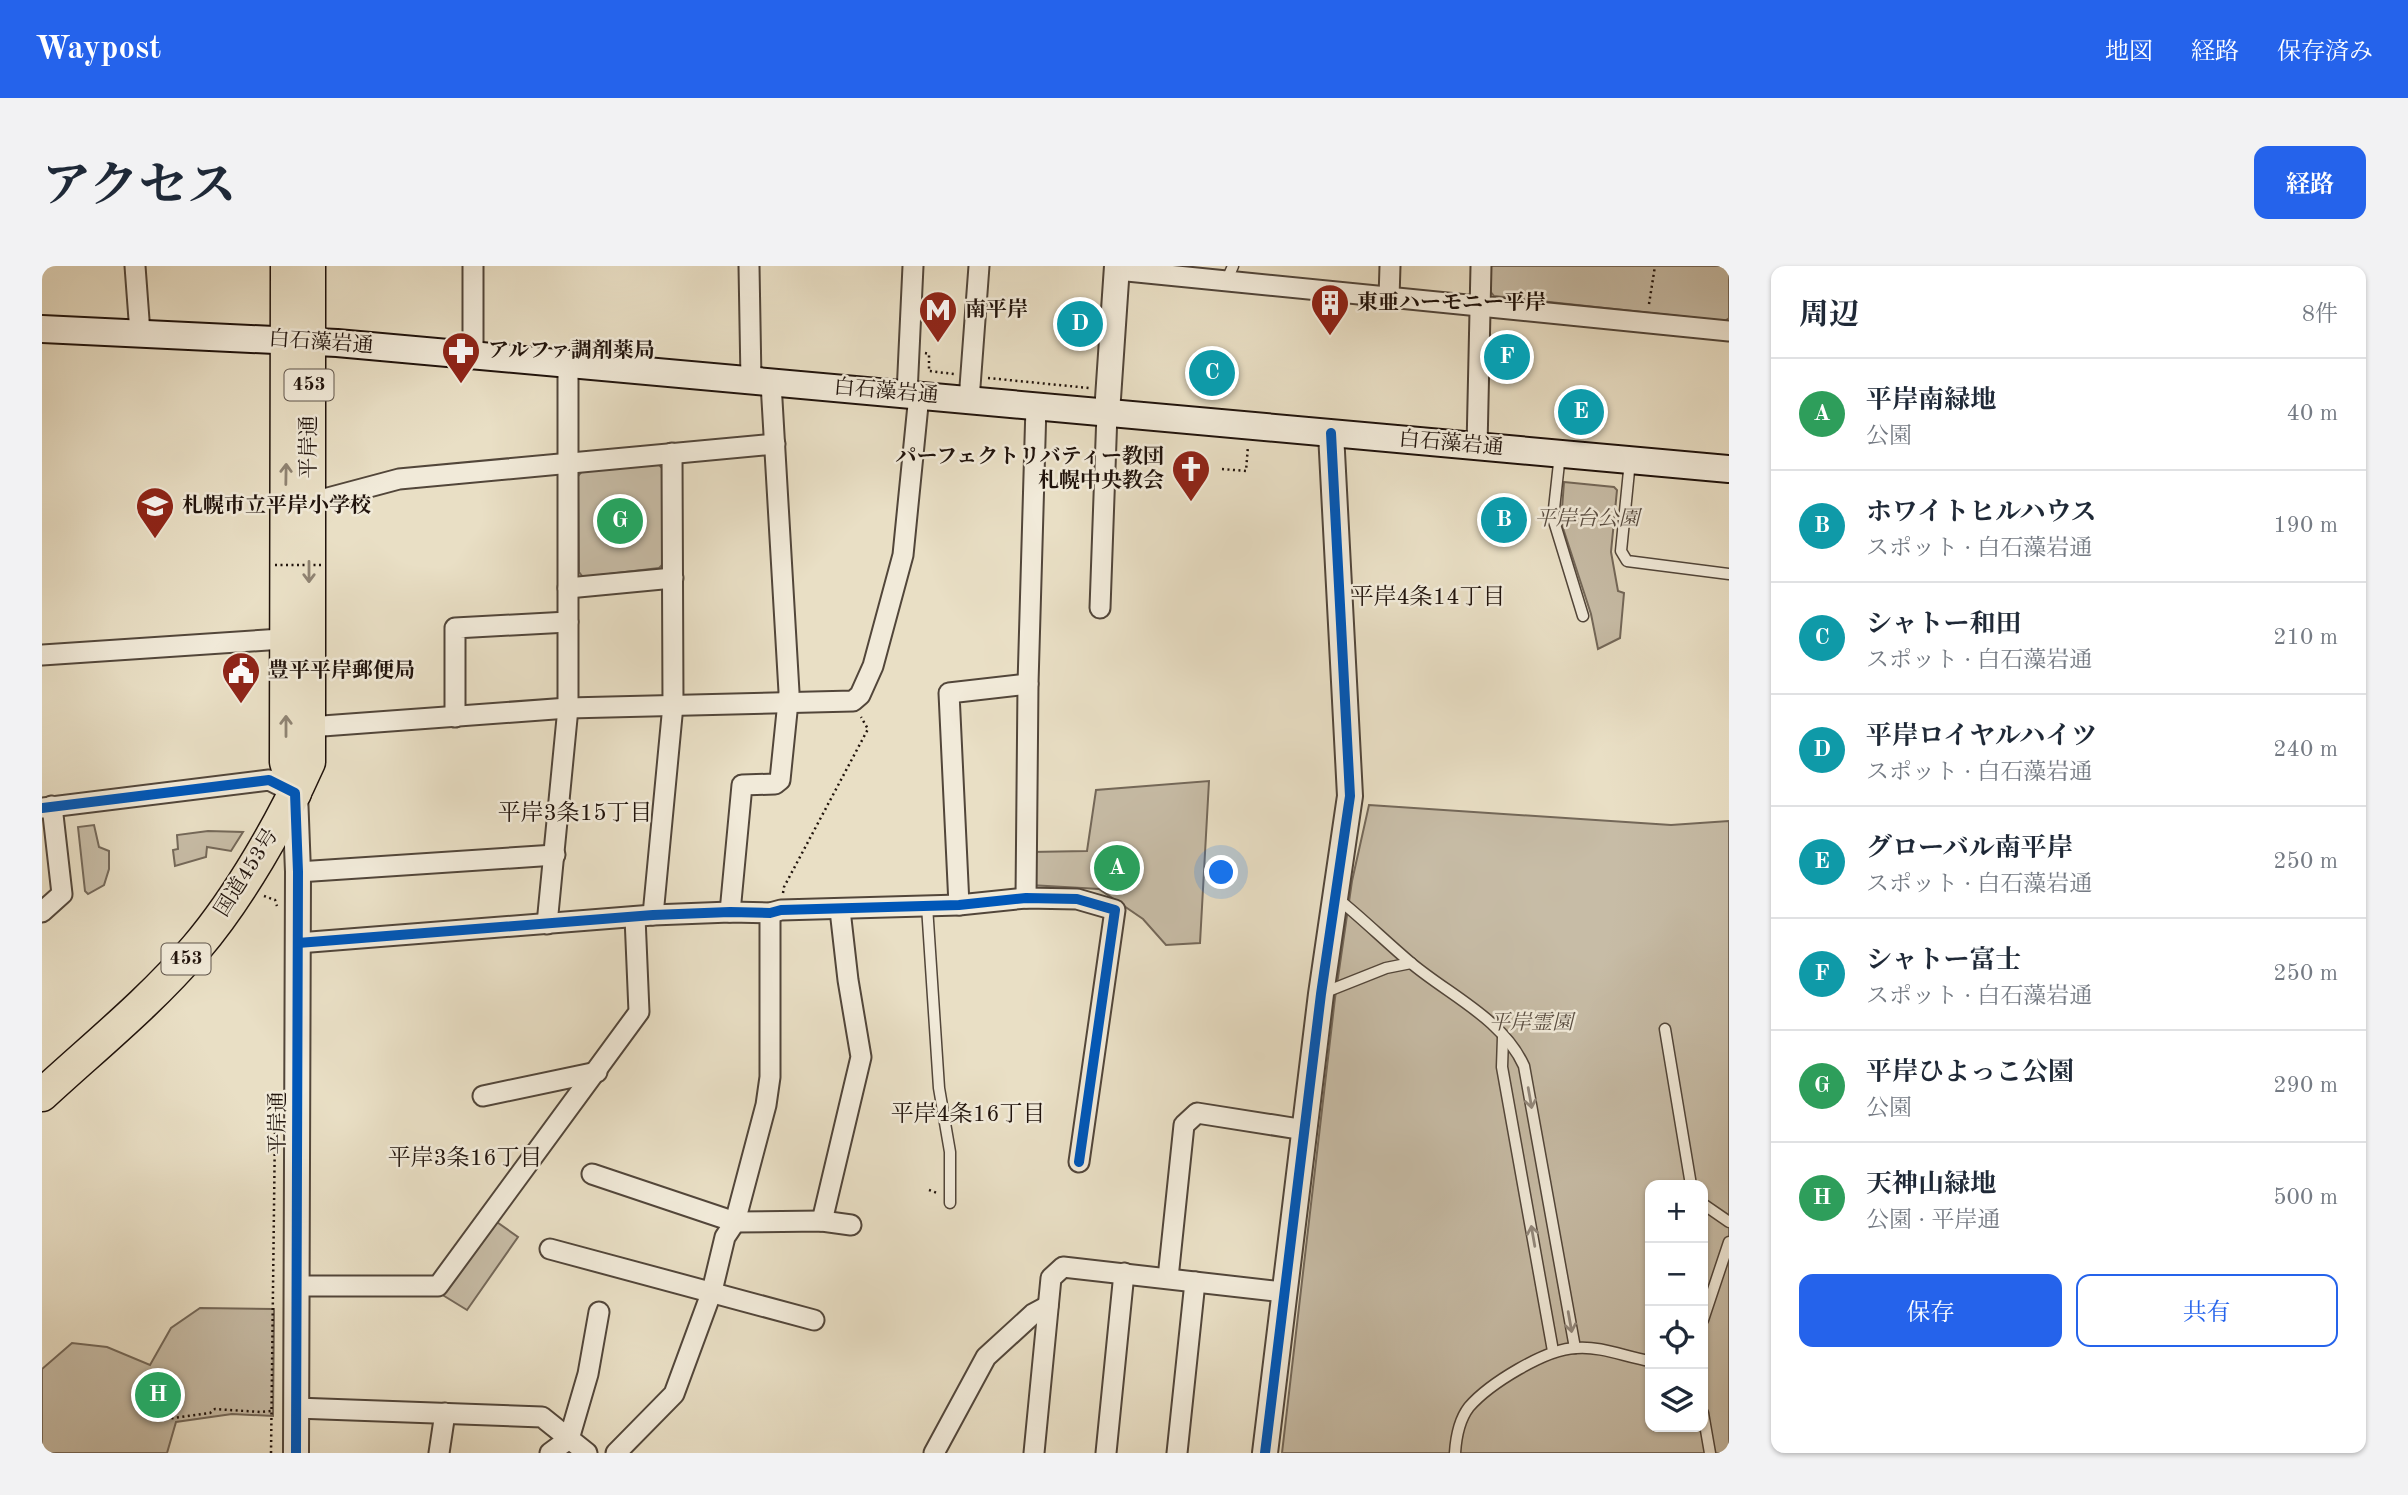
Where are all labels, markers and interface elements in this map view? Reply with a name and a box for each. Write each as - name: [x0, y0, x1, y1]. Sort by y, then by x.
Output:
- text: Waypost: [35, 33, 161, 66]
- text: 地図: [2105, 41, 2153, 65]
- text: 経路: [2191, 41, 2239, 65]
- text: 保存済み: [2277, 41, 2373, 65]
- button: 経路: [2254, 146, 2366, 219]
- text: アクセス: [42, 164, 237, 213]
- building icon: 東亜ハーモニー平岸: [1309, 282, 1351, 337]
- metro station icon: 南平岸: [917, 289, 959, 344]
- place label: 東亜ハーモニー平岸: [1357, 291, 1546, 314]
- place label: 南平岸: [965, 298, 1028, 321]
- pin: D: [1057, 298, 1103, 350]
- text: 周辺: [1799, 301, 1859, 331]
- text: 8件: [2302, 303, 2338, 326]
- street label: 白石藻岩通: [268, 327, 374, 357]
- pharmacy icon: アルファ調剤薬局: [440, 330, 482, 385]
- pin: F: [1484, 331, 1530, 383]
- place label: アルファ調剤薬局: [488, 339, 655, 362]
- pin: C: [1189, 347, 1235, 399]
- road number: 453: [285, 370, 334, 400]
- street label: 白石藻岩通: [833, 375, 939, 407]
- pin: E: [1558, 386, 1604, 438]
- text: 平岸南緑地: [1866, 388, 1996, 414]
- text: A: [1813, 402, 1831, 425]
- text: 40 m: [2287, 402, 2338, 425]
- street label: 平岸通: [297, 416, 320, 479]
- text: 公園: [1866, 425, 1912, 448]
- street label: 白石藻岩通: [1398, 427, 1504, 459]
- place label: パーフェクトリバティー教団 札幌中央教会: [895, 445, 1164, 492]
- church icon: パーフェクトリバティー教団 札幌中央教会: [1170, 448, 1212, 503]
- one-way arrow: [279, 463, 293, 486]
- school or university icon: 札幌市立平岸小学校: [134, 485, 176, 540]
- place label: 札幌市立平岸小学校: [182, 494, 371, 517]
- pin: B: [1481, 494, 1527, 546]
- pin: G: [597, 495, 643, 547]
- text: ホワイトヒルハウス: [1866, 500, 2097, 526]
- park label: 平岸台公園: [1535, 507, 1642, 530]
- text: B: [1814, 514, 1830, 537]
- text: 190 m: [2273, 514, 2338, 537]
- text: スポット · 白石藻岩通: [1866, 537, 2092, 560]
- one-way arrow: [302, 560, 316, 583]
- district label: 平岸4条14丁目: [1350, 584, 1506, 609]
- text: シャトー和田: [1866, 612, 2021, 638]
- text: C: [1814, 626, 1830, 649]
- text: 210 m: [2273, 626, 2338, 649]
- text: スポット · 白石藻岩通: [1866, 649, 2092, 672]
- public building icon: 豊平平岸郵便局: [220, 650, 262, 705]
- place label: 豊平平岸郵便局: [268, 659, 415, 682]
- one-way arrow: [279, 715, 293, 738]
- text: 平岸ロイヤルハイツ: [1866, 724, 2097, 750]
- text: D: [1813, 738, 1831, 761]
- text: 240 m: [2273, 738, 2338, 761]
- text: スポット · 白石藻岩通: [1866, 761, 2092, 784]
- district label: 平岸3条15丁目: [497, 800, 653, 825]
- street label: 国道453号: [210, 824, 282, 921]
- text: グローバル南平岸: [1866, 836, 2073, 862]
- pin: A: [1094, 842, 1140, 894]
- text: E: [1814, 850, 1830, 873]
- text: 250 m: [2273, 850, 2338, 873]
- your location: [1204, 855, 1238, 889]
- text: スポット · 白石藻岩通: [1866, 873, 2092, 896]
- road number: 453: [162, 944, 210, 974]
- text: シャトー富士: [1866, 948, 2021, 974]
- text: F: [1814, 962, 1830, 985]
- text: 250 m: [2273, 962, 2338, 985]
- text: スポット · 白石藻岩通: [1866, 985, 2092, 1008]
- park label: 平岸霊園: [1489, 1011, 1576, 1034]
- text: 平岸ひよっこ公園: [1866, 1060, 2074, 1086]
- text: G: [1814, 1074, 1830, 1097]
- text: 290 m: [2273, 1074, 2338, 1097]
- one-way arrow: [1523, 1086, 1537, 1109]
- street label: 平岸通: [266, 1092, 289, 1155]
- text: 公園: [1866, 1097, 1912, 1120]
- district label: 平岸4条16丁目: [890, 1101, 1046, 1126]
- district label: 平岸3条16丁目: [387, 1145, 543, 1170]
- text: 天神山緑地: [1866, 1172, 1996, 1198]
- map controls: [1645, 1180, 1708, 1432]
- button: +: [1645, 1180, 1708, 1243]
- text: H: [1813, 1186, 1831, 1209]
- text: 500 m: [2273, 1186, 2338, 1209]
- text: 公園 · 平岸通: [1866, 1209, 2000, 1232]
- one-way arrow: [1525, 1225, 1539, 1248]
- button: −: [1645, 1243, 1708, 1306]
- button: 保存: [1799, 1274, 2062, 1347]
- button: 共有: [2076, 1274, 2338, 1347]
- button: locate: [1645, 1306, 1708, 1369]
- one-way arrow: [1564, 1310, 1577, 1332]
- pin: H: [135, 1369, 181, 1421]
- button: layers: [1645, 1369, 1708, 1432]

